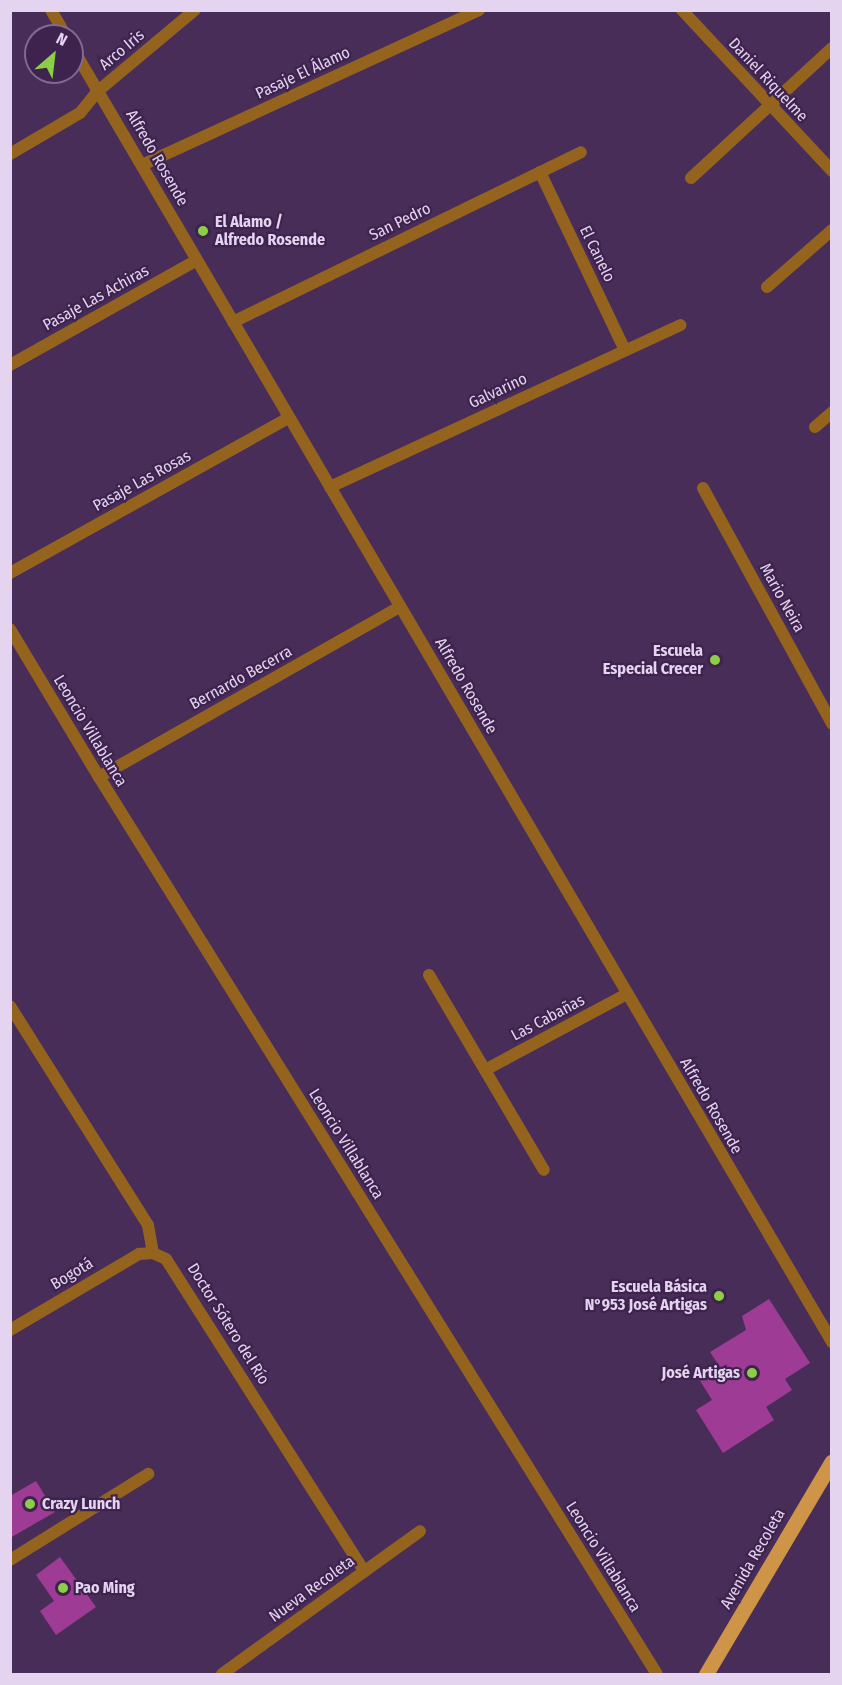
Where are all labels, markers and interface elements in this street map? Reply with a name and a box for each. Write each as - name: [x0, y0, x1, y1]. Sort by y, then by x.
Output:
- north arrow: [24, 24, 84, 84]
- street label: Arco Iris: [96, 26, 148, 74]
- text: N: [53, 29, 70, 50]
- street label: Daniel Riquelme: [724, 34, 812, 126]
- street label: Pasaje El Álamo: [253, 43, 353, 103]
- street label: Alfredo Rosende: [122, 106, 192, 210]
- street label: San Pedro: [366, 199, 434, 245]
- place label: El Alamo / Alfredo Rosende: [215, 212, 325, 250]
- street label: El Canelo: [575, 223, 619, 285]
- marker: El Alamo / Alfredo Rosende: [196, 224, 210, 238]
- street label: Pasaje Las Achiras: [40, 261, 152, 335]
- street label: Galvarino: [466, 369, 530, 413]
- street label: Pasaje Las Rosas: [90, 446, 194, 516]
- street label: Mario Neira: [755, 560, 809, 636]
- street label: Alfredo Rosende: [431, 634, 501, 738]
- place label: Escuela Especial Crecer: [603, 641, 703, 679]
- street label: Bernardo Becerra: [186, 642, 296, 714]
- marker: Escuela Especial Crecer: [708, 653, 722, 667]
- street label: Leoncio Villablanca: [49, 672, 131, 790]
- street label: Las Cabañas: [508, 991, 588, 1045]
- street label: Alfredo Rosende: [676, 1054, 746, 1158]
- street label: Leoncio Villablanca: [304, 1085, 388, 1203]
- street label: Bogotá: [47, 1254, 97, 1294]
- street label: Doctor Sótero del Río: [183, 1260, 273, 1388]
- place label: Escuela Básica N°953 José Artigas: [585, 1277, 707, 1315]
- marker: Escuela Básica N°953 José Artigas: [712, 1289, 726, 1303]
- place label: José Artigas: [662, 1363, 740, 1383]
- marker: José Artigas: [745, 1366, 759, 1380]
- place label: Crazy Lunch: [42, 1494, 120, 1514]
- marker: Crazy Lunch: [23, 1497, 37, 1511]
- street label: Leoncio Villablanca: [561, 1498, 645, 1616]
- street label: Avenida Recoleta: [717, 1506, 789, 1612]
- street label: Nueva Recoleta: [266, 1552, 358, 1626]
- place label: Pao Ming: [75, 1578, 135, 1598]
- marker: Pao Ming: [56, 1581, 70, 1595]

